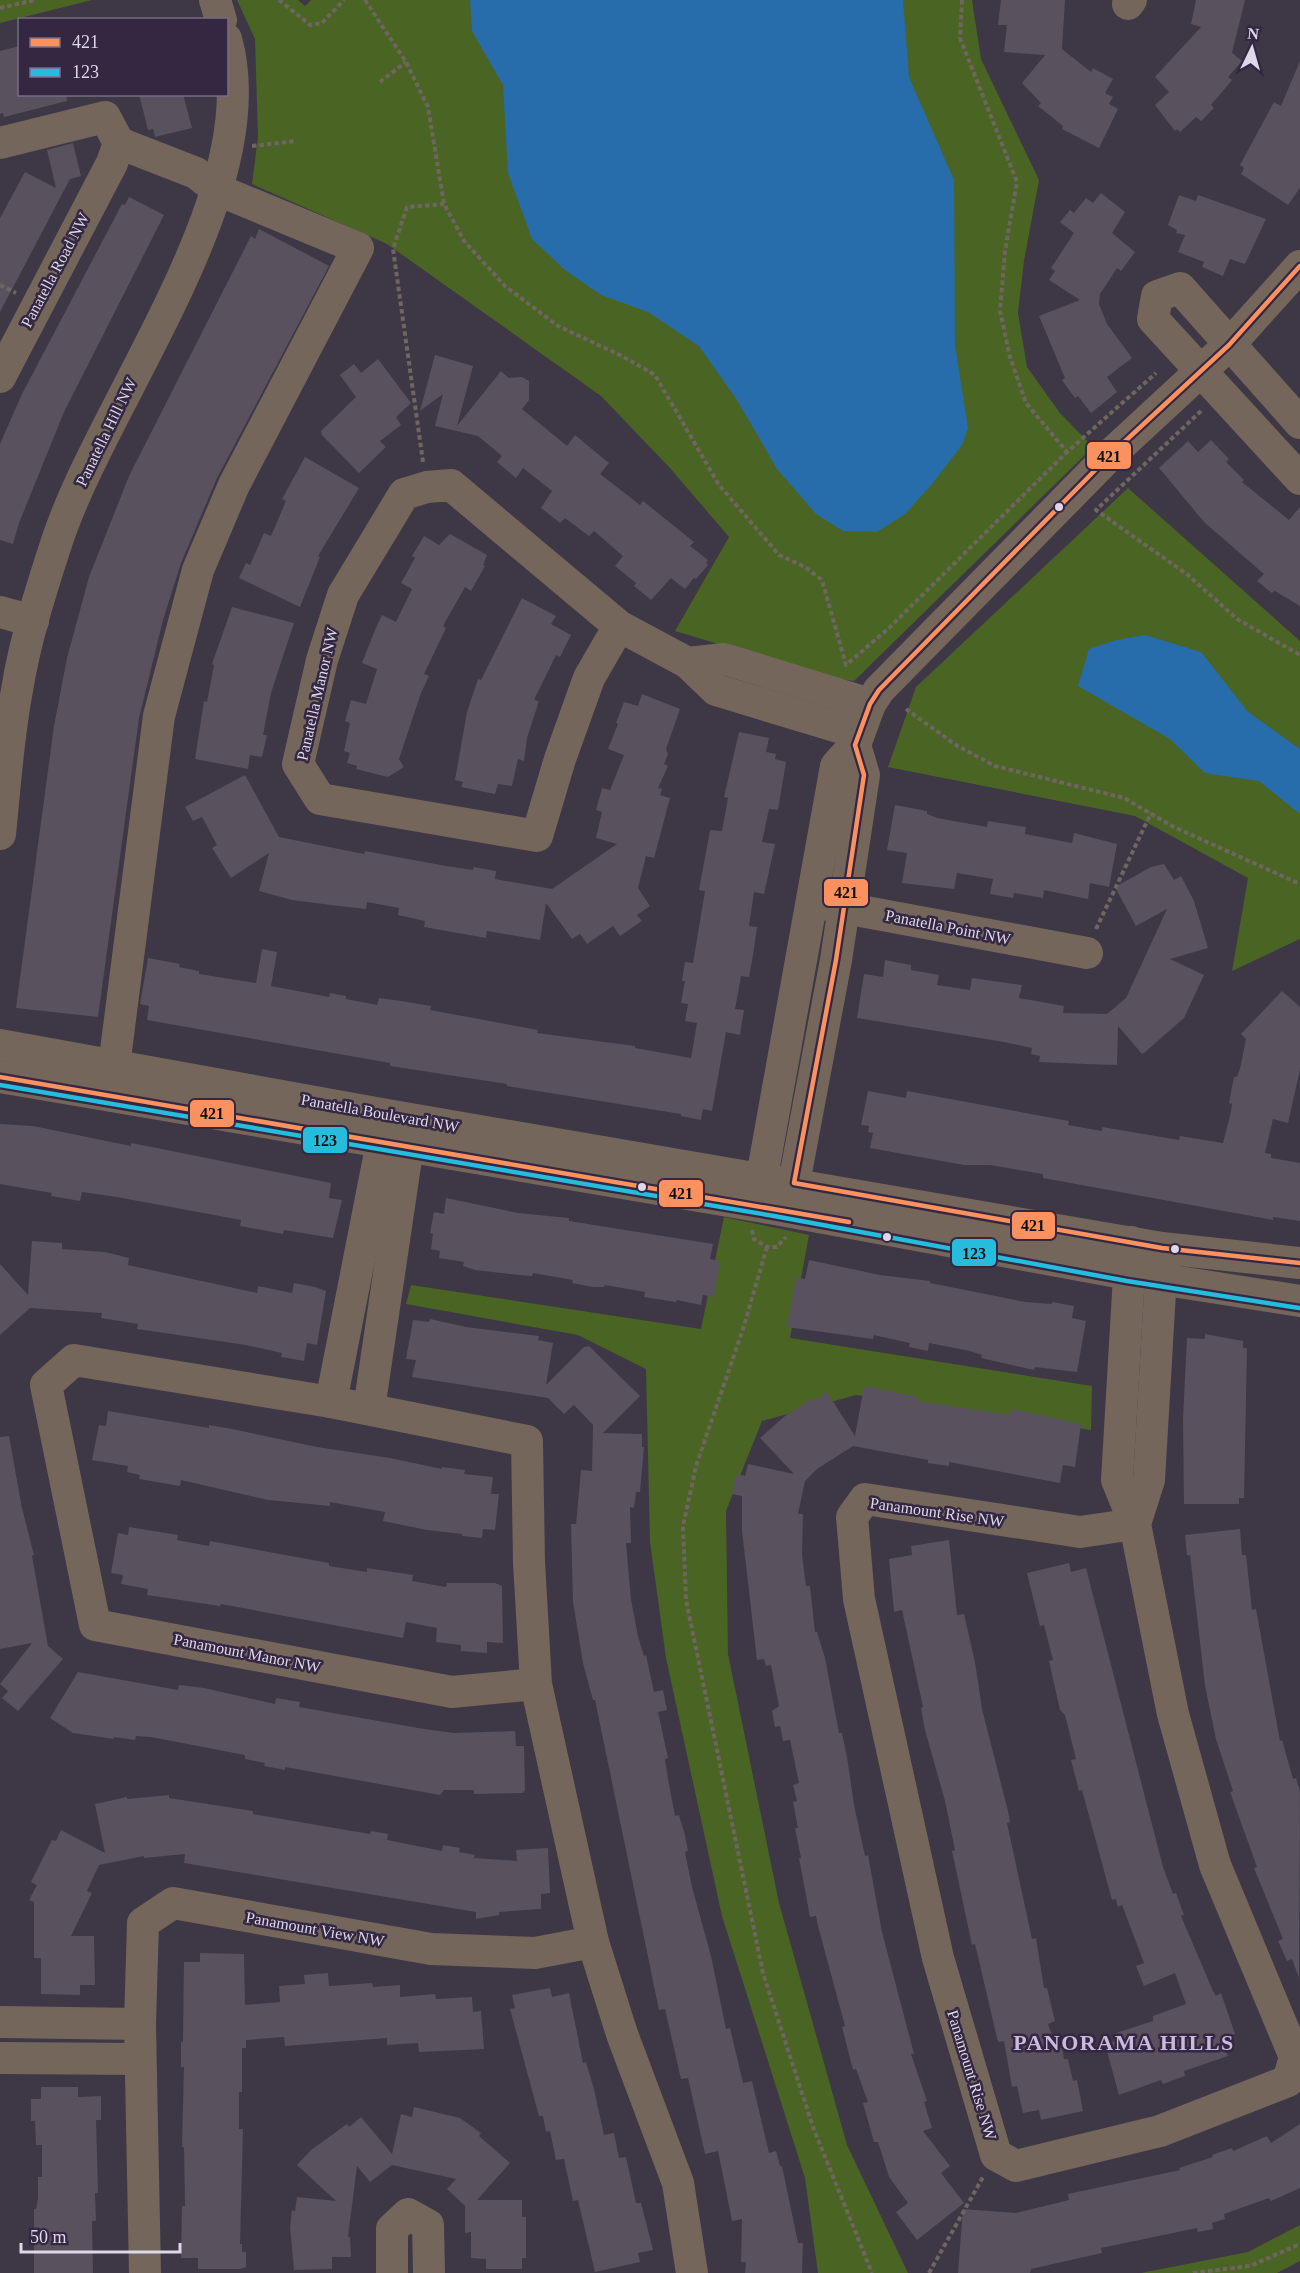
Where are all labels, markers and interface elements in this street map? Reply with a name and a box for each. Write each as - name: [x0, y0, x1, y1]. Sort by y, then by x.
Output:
- legend: [18, 18, 228, 96]
- north arrow: [1222, 18, 1282, 78]
- text: N: [1247, 25, 1260, 43]
- text: 421: [72, 32, 99, 52]
- text: 123: [72, 62, 99, 82]
- street label: Panatella Road NW: [18, 209, 93, 330]
- street label: Panatella Hill NW: [72, 374, 140, 489]
- line badge: 421: [1086, 441, 1132, 470]
- text: 421: [1097, 448, 1121, 465]
- unlabelled marker: [1053, 501, 1065, 513]
- street label: Panatella Manor NW: [293, 625, 341, 762]
- line badge: 421: [823, 878, 869, 907]
- text: 421: [834, 884, 858, 901]
- street label: Panatella Point NW: [884, 907, 1013, 948]
- street label: Panatella Boulevard NW: [300, 1091, 461, 1135]
- line badge: 421: [189, 1099, 235, 1128]
- text: 421: [200, 1105, 224, 1122]
- line badge: 123: [302, 1126, 348, 1154]
- text: 123: [313, 1132, 337, 1149]
- line badge: 421: [658, 1179, 704, 1208]
- unlabelled marker: [636, 1181, 648, 1193]
- text: 421: [669, 1185, 693, 1202]
- line badge: 421: [1011, 1211, 1056, 1240]
- text: 421: [1021, 1217, 1045, 1234]
- unlabelled marker: [881, 1231, 893, 1243]
- line badge: 123: [951, 1238, 997, 1267]
- unlabelled marker: [1169, 1243, 1181, 1255]
- text: 123: [962, 1245, 986, 1262]
- street label: Panamount Rise NW: [869, 1494, 1006, 1530]
- street label: Panamount Manor NW: [172, 1630, 323, 1676]
- street label: Panamount View NW: [245, 1908, 386, 1950]
- street label: Panamount Rise NW: [944, 2008, 1000, 2143]
- district label: PANORAMA HILLS: [1013, 2030, 1235, 2055]
- scale bar: [21, 2216, 180, 2254]
- text: 50 m: [30, 2227, 67, 2247]

